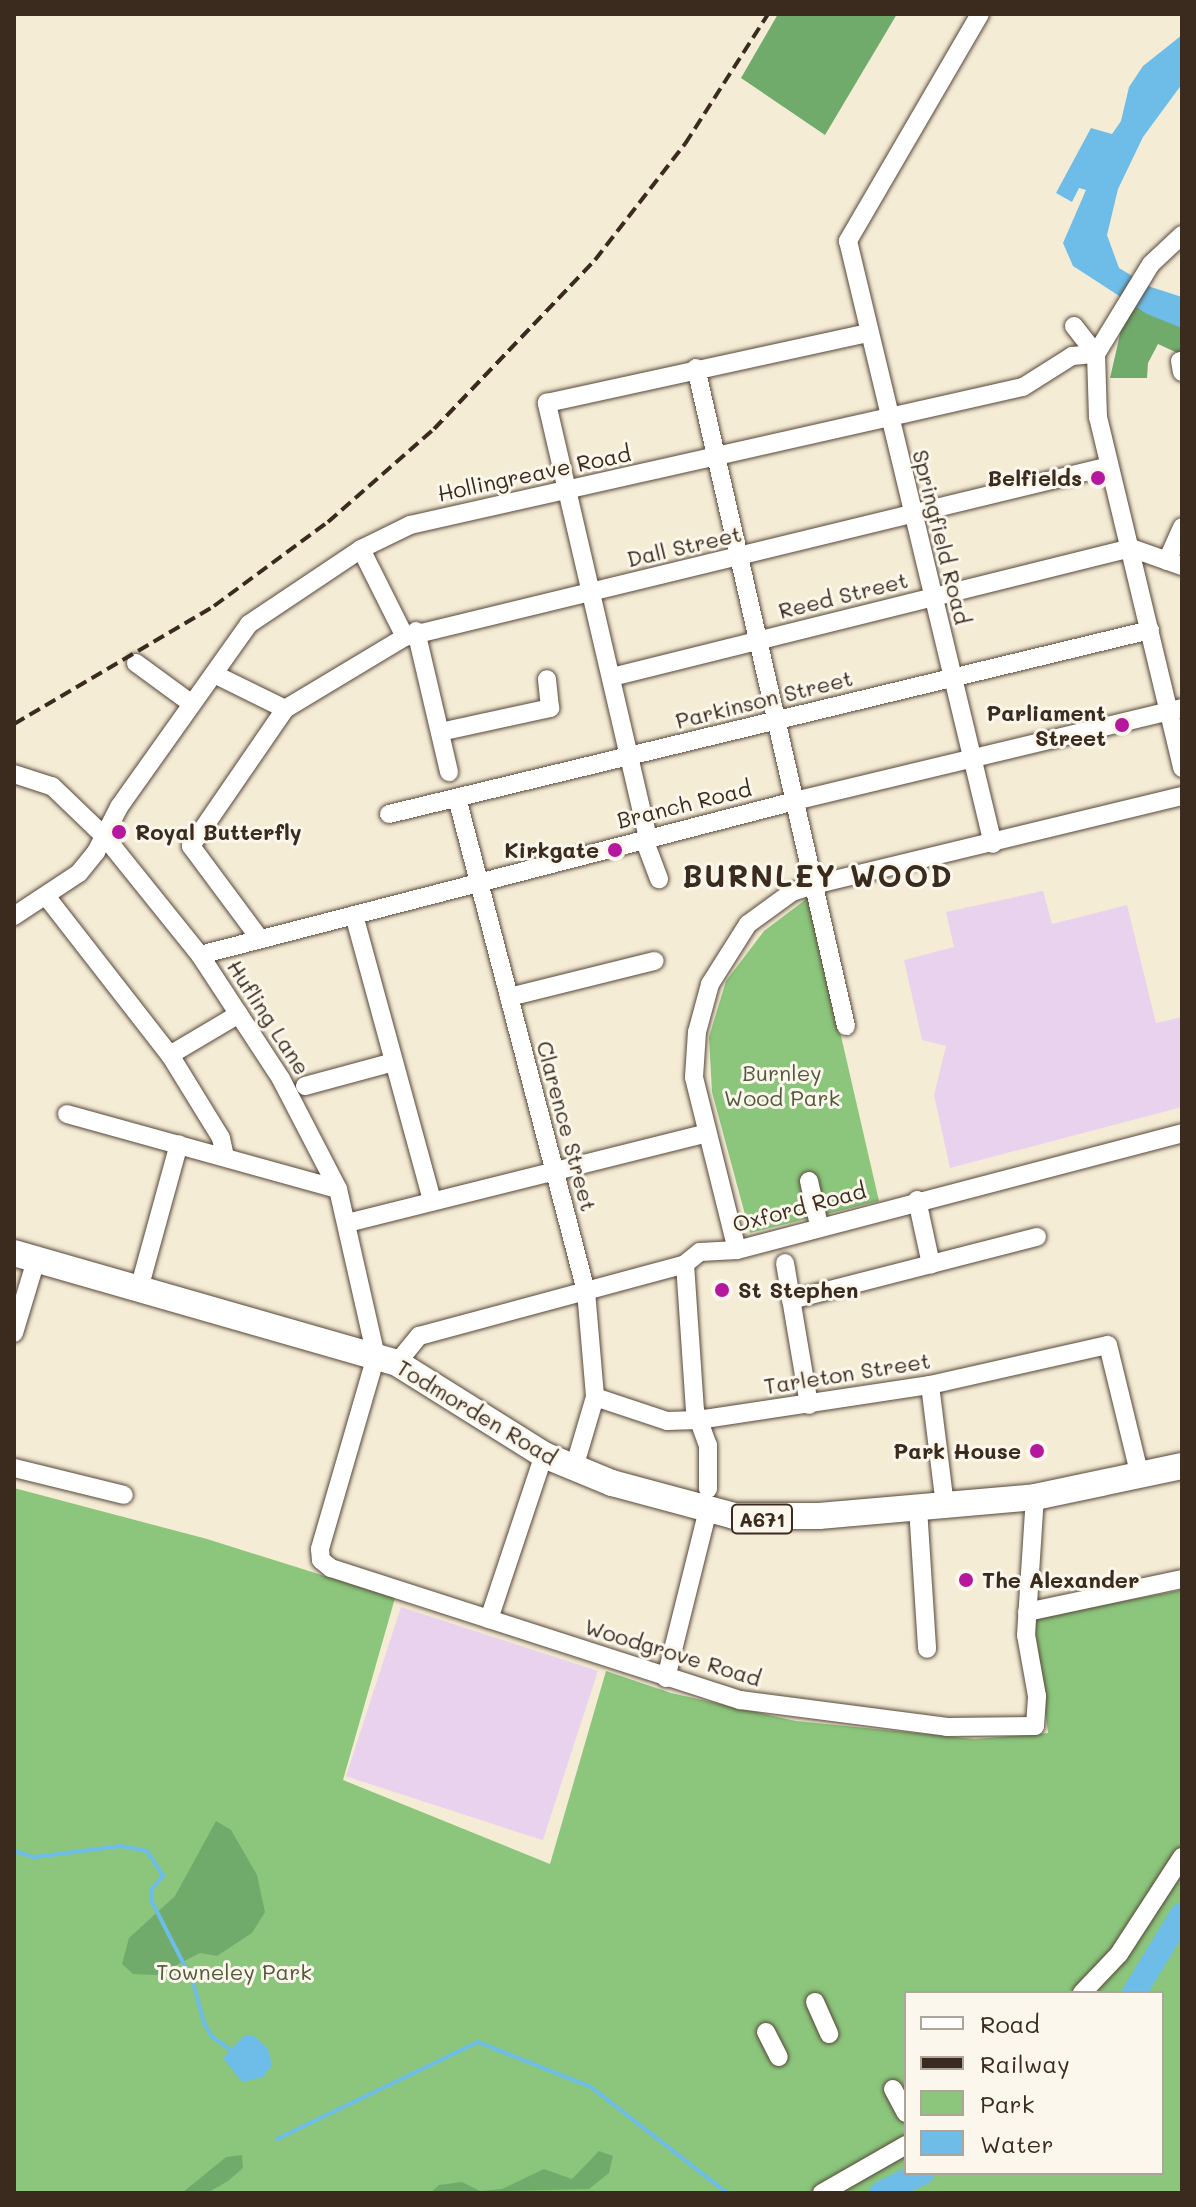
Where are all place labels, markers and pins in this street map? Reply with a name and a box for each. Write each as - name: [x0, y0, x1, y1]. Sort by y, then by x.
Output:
- place label: Belfields: [987, 465, 1082, 491]
- marker: Belfields: [1089, 469, 1107, 487]
- place label: Parliament Street: [986, 699, 1106, 750]
- marker: Parliament Street: [1113, 716, 1131, 734]
- place label: Royal Butterfly: [135, 819, 302, 845]
- marker: Royal Butterfly: [110, 823, 128, 841]
- place label: Kirkgate: [504, 837, 599, 863]
- marker: Kirkgate: [606, 841, 624, 859]
- place label: St Stephen: [738, 1277, 858, 1303]
- marker: St Stephen: [713, 1281, 731, 1299]
- place label: Park House: [893, 1438, 1021, 1464]
- marker: Park House: [1028, 1442, 1046, 1460]
- place label: The Alexander: [982, 1567, 1139, 1593]
- marker: The Alexander: [957, 1571, 975, 1589]

